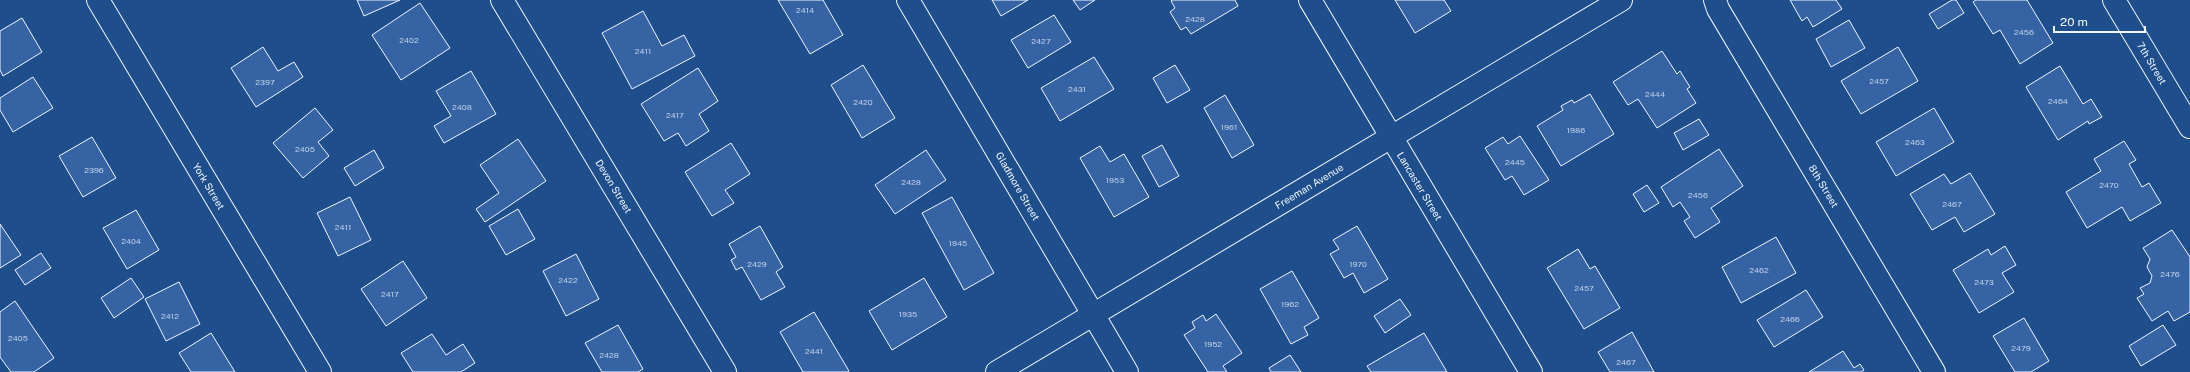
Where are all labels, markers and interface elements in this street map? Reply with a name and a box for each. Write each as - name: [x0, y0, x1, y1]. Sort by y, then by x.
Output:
- house number: 2414: [796, 5, 814, 15]
- scale bar: [2054, 8, 2145, 34]
- house number: 2428: [1185, 14, 1205, 24]
- text: 20 m: [2060, 15, 2088, 29]
- house number: 2456: [2014, 27, 2034, 37]
- house number: 2402: [399, 35, 419, 45]
- house number: 2427: [1031, 36, 1051, 46]
- street label: 7th Street: [2135, 40, 2169, 86]
- house number: 2411: [635, 46, 651, 56]
- house number: 2457: [1869, 76, 1889, 86]
- house number: 2397: [255, 77, 275, 87]
- house number: 2431: [1068, 84, 1086, 94]
- house number: 2444: [1645, 89, 1665, 99]
- house number: 2464: [2048, 96, 2068, 106]
- house number: 2420: [853, 97, 873, 107]
- house number: 2408: [452, 102, 472, 112]
- house number: 2417: [666, 110, 684, 120]
- house number: 1961: [1221, 122, 1237, 132]
- house number: 1986: [1567, 125, 1585, 135]
- house number: 2463: [1905, 137, 1925, 147]
- house number: 2405: [295, 144, 315, 154]
- street label: Gladmore Street: [993, 150, 1043, 223]
- street label: Lancaster Street: [1395, 150, 1445, 222]
- street label: Devon Street: [593, 157, 635, 215]
- house number: 2445: [1505, 157, 1525, 167]
- street label: York Street: [190, 161, 228, 212]
- street label: Freeman Avenue: [1273, 161, 1346, 211]
- street label: 8th Street: [1807, 162, 1841, 210]
- house number: 2396: [84, 165, 104, 175]
- house number: 1953: [1106, 175, 1124, 185]
- house number: 2428: [901, 177, 921, 187]
- house number: 2470: [2099, 180, 2119, 190]
- house number: 2456: [1688, 190, 1708, 200]
- house number: 2467: [1942, 199, 1962, 209]
- house number: 2411: [335, 222, 351, 232]
- house number: 2404: [121, 236, 141, 246]
- house number: 1945: [949, 238, 967, 248]
- house number: 2429: [747, 259, 767, 269]
- house number: 1970: [1349, 259, 1367, 269]
- house number: 2462: [1749, 265, 1769, 275]
- house number: 2476: [2160, 269, 2180, 279]
- house number: 2422: [558, 275, 578, 285]
- house number: 2473: [1974, 277, 1994, 287]
- house number: 2457: [1574, 283, 1594, 293]
- house number: 2417: [381, 289, 399, 299]
- house number: 1962: [1281, 299, 1299, 309]
- house number: 1935: [899, 309, 917, 319]
- house number: 2412: [161, 311, 179, 321]
- house number: 2466: [1780, 314, 1800, 324]
- house number: 2405: [8, 333, 28, 343]
- house number: 1952: [1204, 339, 1222, 349]
- house number: 2479: [2011, 343, 2031, 353]
- house number: 2441: [805, 346, 823, 356]
- house number: 2428: [599, 350, 619, 360]
- house number: 2467: [1616, 357, 1636, 367]

